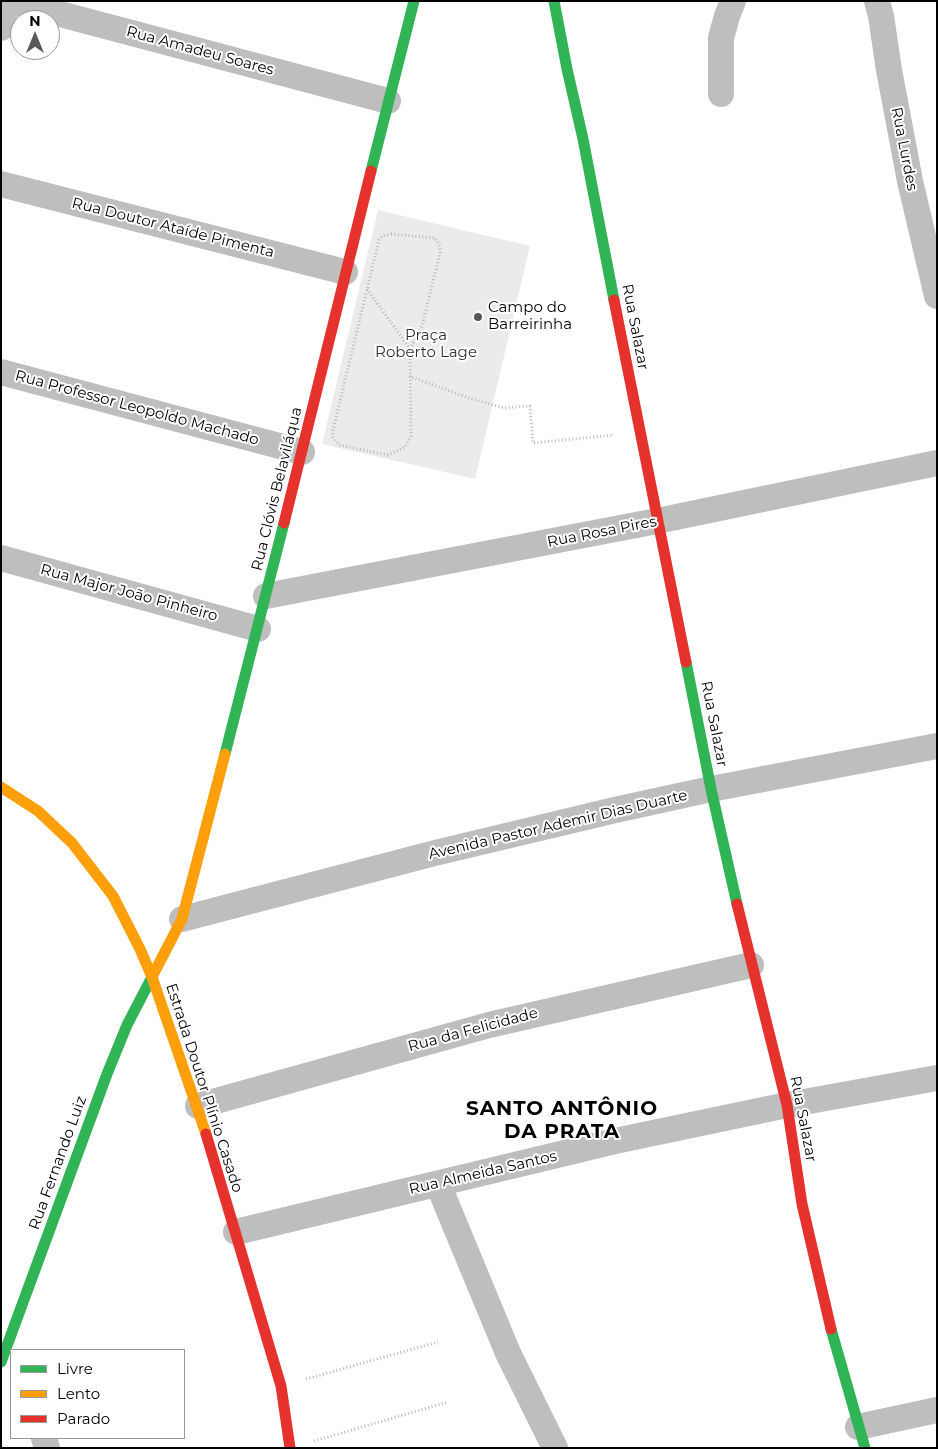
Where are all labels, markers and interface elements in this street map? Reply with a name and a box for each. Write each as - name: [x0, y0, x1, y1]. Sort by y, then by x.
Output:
- north arrow: [10, 10, 60, 60]
- text: N: [29, 12, 41, 30]
- street label: Rua Amadeu Soares: [124, 23, 276, 79]
- street label: Rua Lurdes: [887, 106, 921, 192]
- street label: Rua Doutor Ataíde Pimenta: [70, 194, 276, 262]
- street label: Rua Salazar: [618, 282, 652, 372]
- place label: Campo do Barreirinha: [488, 299, 572, 334]
- marker: Campo do Barreirinha: [472, 311, 484, 323]
- park label: Praça Roberto Lage: [375, 327, 477, 362]
- street label: Rua Professor Leopoldo Machado: [13, 367, 261, 449]
- street label: Rua Clóvis Belaviláqua: [248, 405, 306, 573]
- street label: Rua Rosa Pires: [546, 513, 658, 551]
- street label: Rua Major João Pinheiro: [38, 561, 220, 625]
- street label: Rua Salazar: [697, 679, 731, 769]
- street label: Avenida Pastor Ademir Dias Duarte: [427, 786, 689, 864]
- street label: Estrada Doutor Plínio Casado: [162, 981, 246, 1195]
- street label: Rua da Felicidade: [406, 1004, 540, 1056]
- street label: Rua Salazar: [786, 1074, 820, 1164]
- street label: Rua Fernando Luiz: [25, 1094, 91, 1232]
- district label: SANTO ANTÔNIO DA PRATA: [464, 1097, 660, 1144]
- street label: Rua Almeida Santos: [407, 1147, 559, 1199]
- legend: [10, 1349, 185, 1439]
- text: Livre: [57, 1359, 93, 1378]
- text: Lento: [57, 1384, 100, 1403]
- text: Parado: [57, 1409, 110, 1428]

